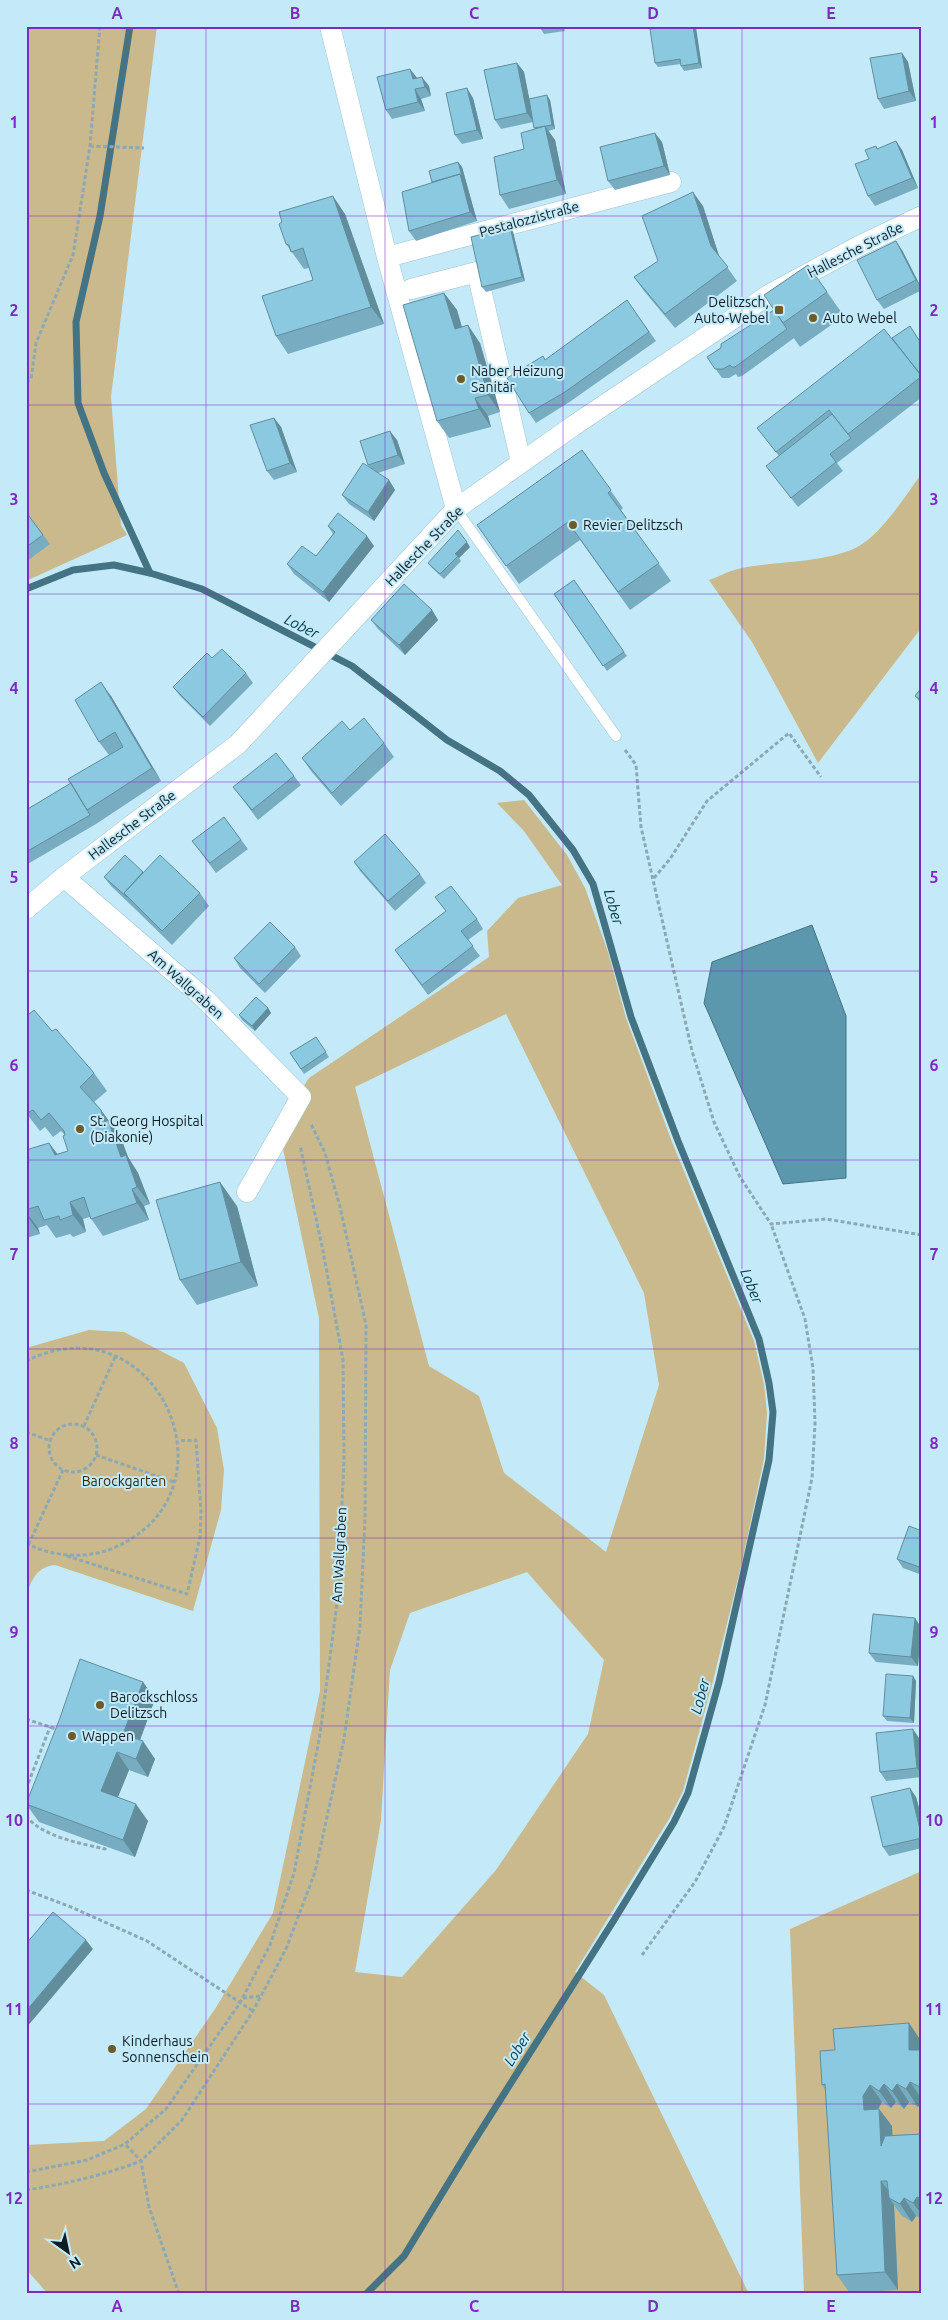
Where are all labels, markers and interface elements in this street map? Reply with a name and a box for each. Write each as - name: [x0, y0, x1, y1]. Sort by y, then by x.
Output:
- text: A: [111, 4, 123, 22]
- text: B: [290, 4, 300, 22]
- text: C: [469, 4, 479, 22]
- text: D: [647, 4, 659, 22]
- text: E: [826, 4, 836, 22]
- text: 1: [9, 113, 19, 131]
- text: 1: [929, 113, 939, 131]
- street label: Pestalozzistraße: [477, 198, 581, 240]
- street label: Hallesche Straße: [805, 219, 905, 281]
- place label: Delitzsch, Auto-Webel: [694, 294, 769, 326]
- text: 2: [9, 301, 19, 319]
- text: 2: [929, 301, 939, 319]
- marker: Delitzsch, Auto-Webel: [773, 304, 785, 316]
- place label: Auto Webel: [823, 310, 897, 326]
- marker: Auto Webel: [807, 312, 819, 324]
- place label: Naber Heizung Sanitär: [471, 363, 564, 395]
- marker: Naber Heizung Sanitär: [455, 373, 467, 385]
- text: 3: [9, 490, 19, 508]
- text: 3: [929, 490, 939, 508]
- street label: Hallesche Straße: [382, 503, 466, 589]
- place label: Revier Delitzsch: [583, 517, 683, 533]
- marker: Revier Delitzsch: [567, 519, 579, 531]
- water label: Lober: [282, 610, 323, 642]
- text: 4: [9, 679, 19, 697]
- text: 4: [929, 679, 939, 697]
- street label: Hallesche Straße: [85, 787, 179, 863]
- text: 5: [9, 868, 19, 886]
- text: 5: [929, 868, 939, 886]
- water label: Lober: [601, 887, 628, 928]
- street label: Am Wallgraben: [145, 946, 227, 1022]
- text: 6: [9, 1056, 19, 1074]
- text: 6: [929, 1056, 939, 1074]
- place label: St. Georg Hospital (Diakonie): [90, 1113, 204, 1145]
- marker: St. Georg Hospital (Diakonie): [74, 1123, 86, 1135]
- text: 7: [9, 1245, 19, 1263]
- text: 7: [929, 1245, 939, 1263]
- water label: Lober: [737, 1266, 767, 1307]
- text: 8: [9, 1434, 19, 1452]
- text: 8: [929, 1434, 939, 1452]
- park label: Barockgarten: [82, 1473, 166, 1489]
- street label: Am Wallgraben: [328, 1507, 350, 1603]
- text: 9: [9, 1623, 19, 1641]
- text: 9: [929, 1623, 939, 1641]
- water label: Lober: [687, 1675, 713, 1716]
- place label: Barockschloss Delitzsch: [110, 1689, 198, 1721]
- marker: Barockschloss Delitzsch: [94, 1699, 106, 1711]
- place label: Wappen: [82, 1728, 134, 1744]
- marker: Wappen: [66, 1730, 78, 1742]
- text: 10: [5, 1811, 23, 1829]
- text: 10: [925, 1811, 943, 1829]
- text: 11: [5, 2000, 23, 2018]
- text: 11: [925, 2000, 943, 2018]
- water label: Lober: [500, 2028, 535, 2069]
- place label: Kinderhaus Sonnenschein: [122, 2033, 209, 2065]
- marker: Kinderhaus Sonnenschein: [106, 2043, 118, 2055]
- text: 12: [5, 2189, 23, 2207]
- text: 12: [925, 2189, 943, 2207]
- north arrow: [42, 2228, 92, 2278]
- text: N: [66, 2253, 84, 2272]
- text: A: [111, 2297, 123, 2315]
- text: B: [290, 2297, 300, 2315]
- text: C: [469, 2297, 479, 2315]
- text: D: [647, 2297, 659, 2315]
- text: E: [826, 2297, 836, 2315]

